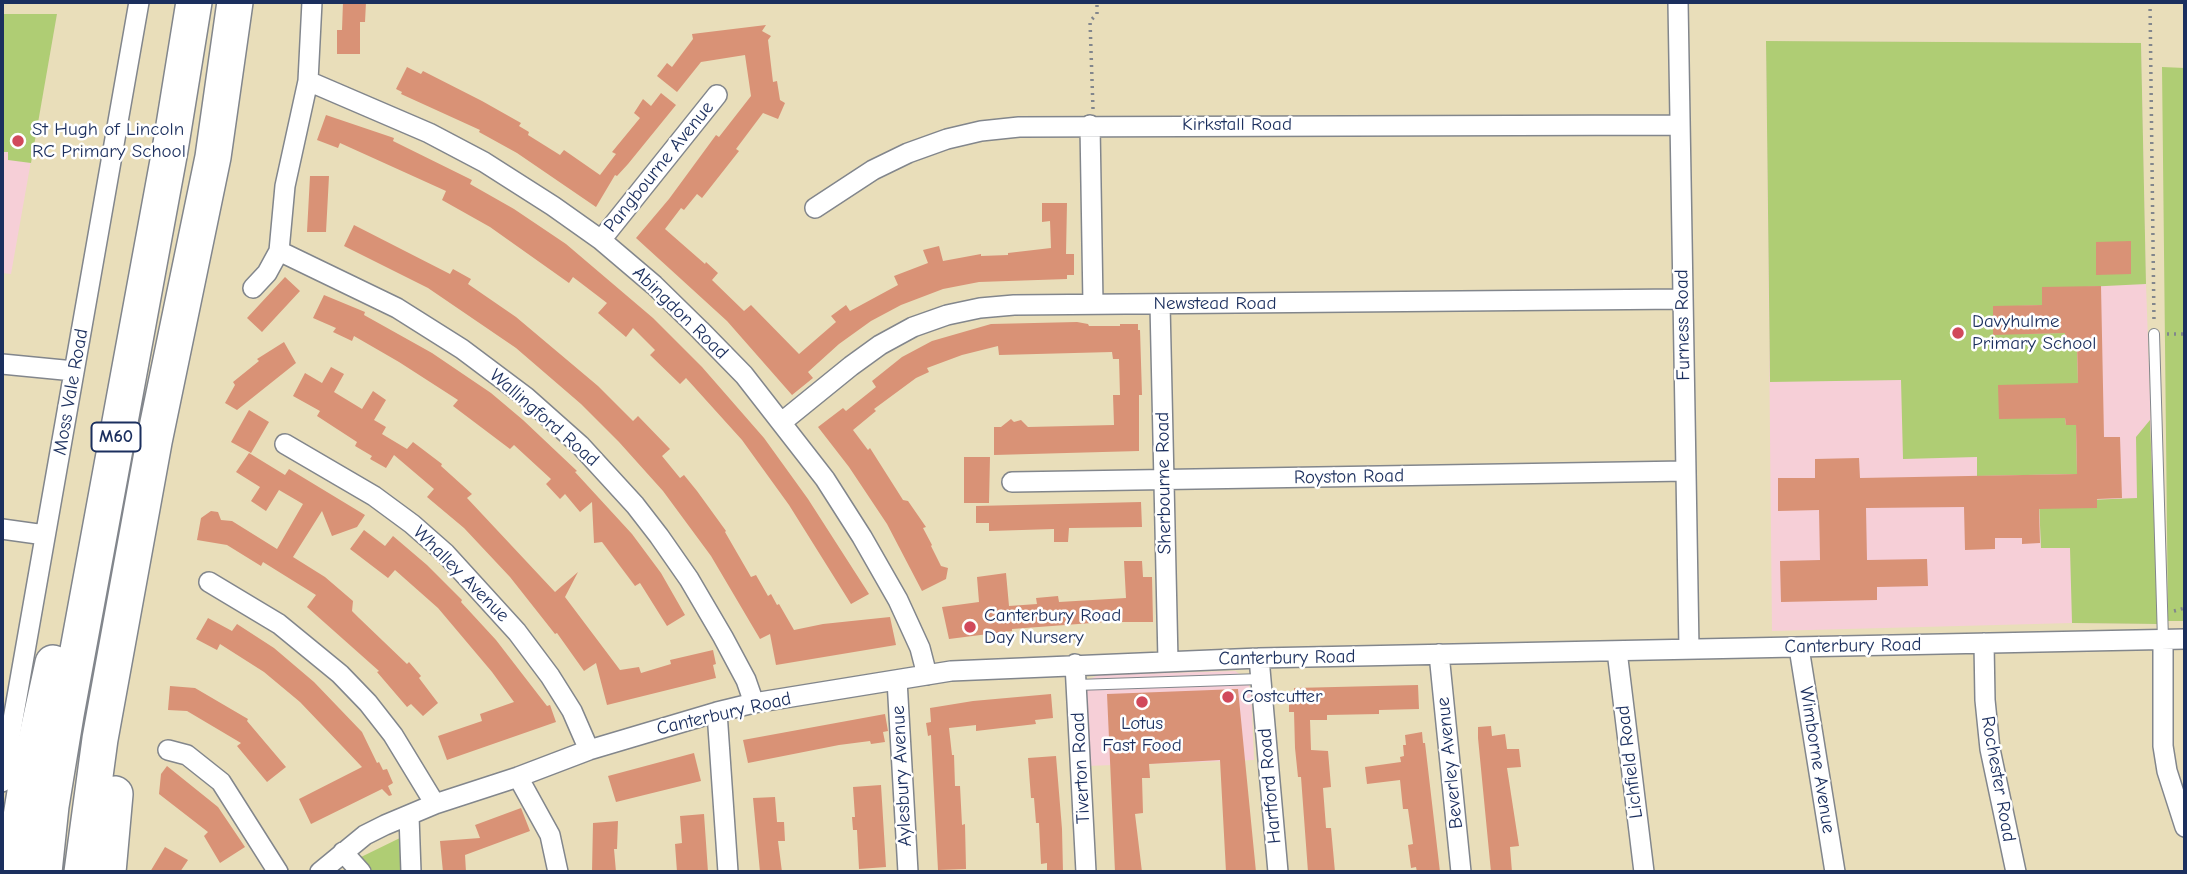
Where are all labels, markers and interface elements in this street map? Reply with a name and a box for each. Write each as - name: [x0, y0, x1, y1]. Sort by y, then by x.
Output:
- street label: Pangbourne Avenue: [599, 97, 719, 237]
- street label: Kirkstall Road: [1182, 114, 1292, 136]
- place label: St Hugh of Lincoln RC Primary School: [32, 119, 186, 163]
- marker: St Hugh of Lincoln RC Primary School: [10, 133, 26, 149]
- street label: Abingdon Road: [627, 262, 733, 364]
- street label: Furness Road: [1671, 269, 1695, 381]
- street label: Newstead Road: [1154, 293, 1276, 315]
- place label: Davyhulme Primary School: [1972, 311, 2096, 355]
- marker: Davyhulme Primary School: [1950, 325, 1966, 341]
- street label: Moss Vale Road: [49, 327, 93, 457]
- street label: Wallingford Road: [485, 364, 603, 472]
- street label: Sherbourne Road: [1151, 412, 1177, 554]
- road number: M60: [92, 422, 140, 452]
- street label: Royston Road: [1294, 465, 1404, 489]
- street label: Whalley Avenue: [408, 521, 514, 627]
- place label: Canterbury Road Day Nursery: [984, 605, 1121, 649]
- marker: Canterbury Road Day Nursery: [962, 619, 978, 635]
- street label: Canterbury Road: [1784, 633, 1922, 659]
- street label: Canterbury Road: [1218, 645, 1356, 671]
- street label: Wimborne Avenue: [1794, 685, 1840, 835]
- place label: Costcutter: [1242, 686, 1323, 708]
- street label: Canterbury Road: [655, 687, 793, 741]
- marker: Costcutter: [1220, 689, 1236, 705]
- marker: Lotus Fast Food: [1134, 694, 1150, 710]
- street label: Beverley Avenue: [1432, 696, 1468, 830]
- street label: Lichfield Road: [1612, 704, 1648, 820]
- street label: Aylesbury Avenue: [887, 705, 917, 847]
- street label: Tiverton Road: [1067, 712, 1095, 824]
- place label: Lotus Fast Food: [1102, 713, 1182, 757]
- street label: Rochester Road: [1976, 714, 2020, 844]
- street label: Hartford Road: [1254, 727, 1286, 845]

